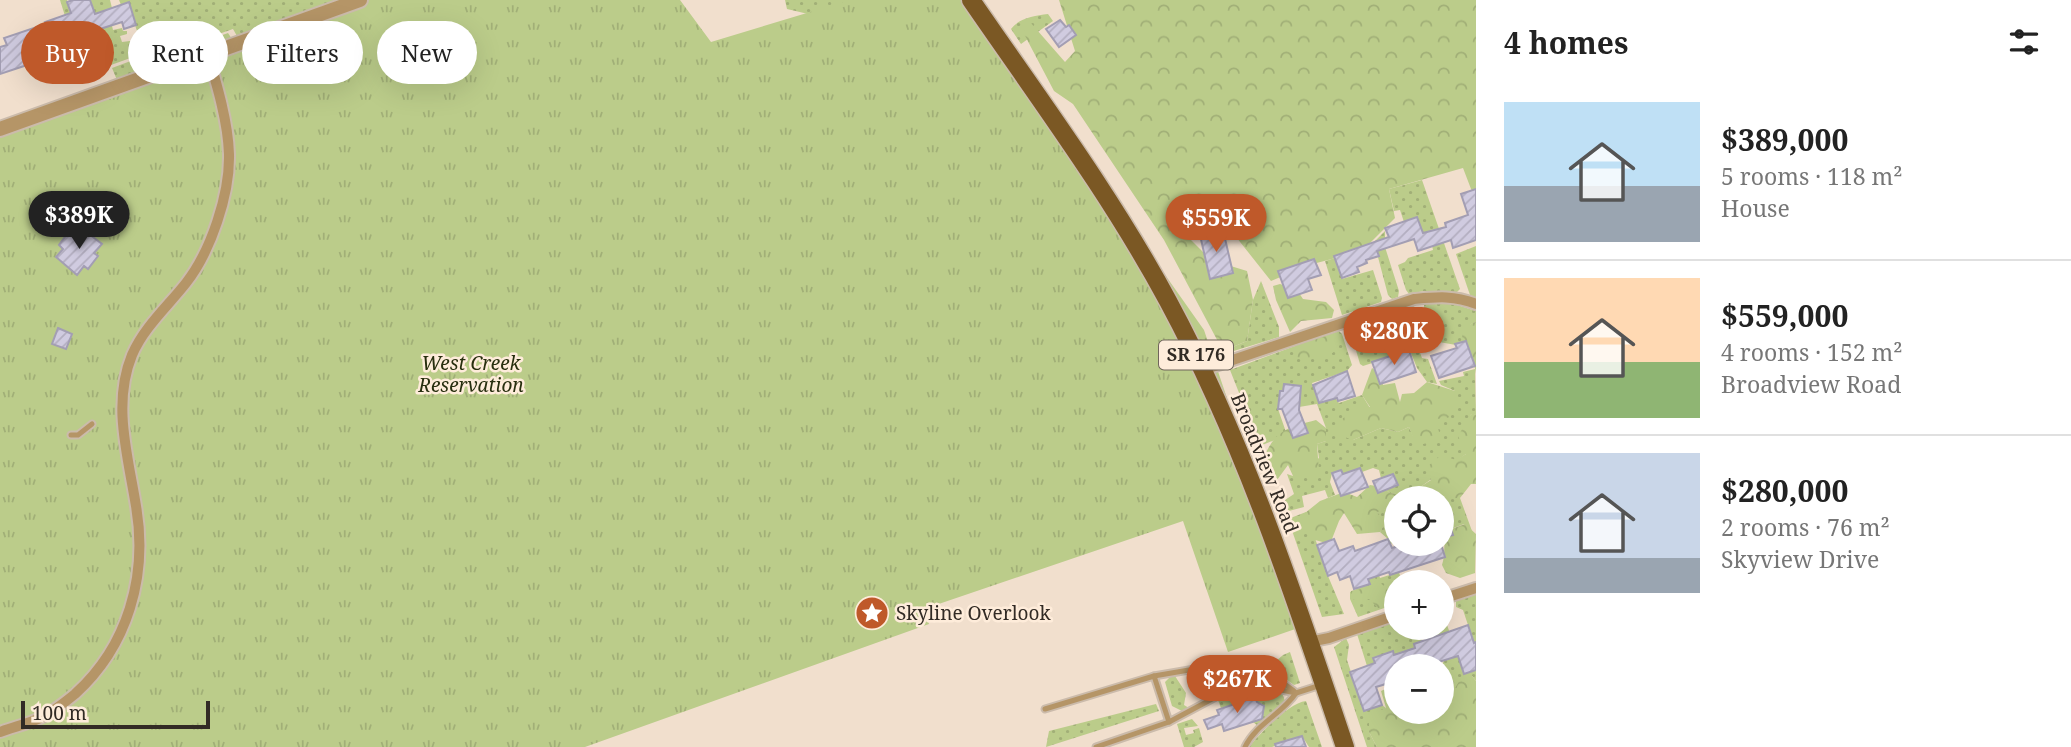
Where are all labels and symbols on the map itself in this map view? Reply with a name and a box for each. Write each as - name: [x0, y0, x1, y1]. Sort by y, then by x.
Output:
- pin: $389K: [30, 191, 128, 251]
- pin: $559K: [1167, 194, 1265, 254]
- pin: $280K: [1345, 308, 1443, 367]
- road number: SR 176: [1159, 340, 1233, 370]
- park label: West Creek Reservation: [417, 350, 524, 398]
- street label: Broadview Road: [1225, 389, 1305, 537]
- place icon: Skyline Overlook: [853, 594, 891, 632]
- place label: Skyline Overlook: [896, 600, 1052, 626]
- pin: $267K: [1188, 656, 1286, 715]
- scale bar: [21, 698, 210, 730]

